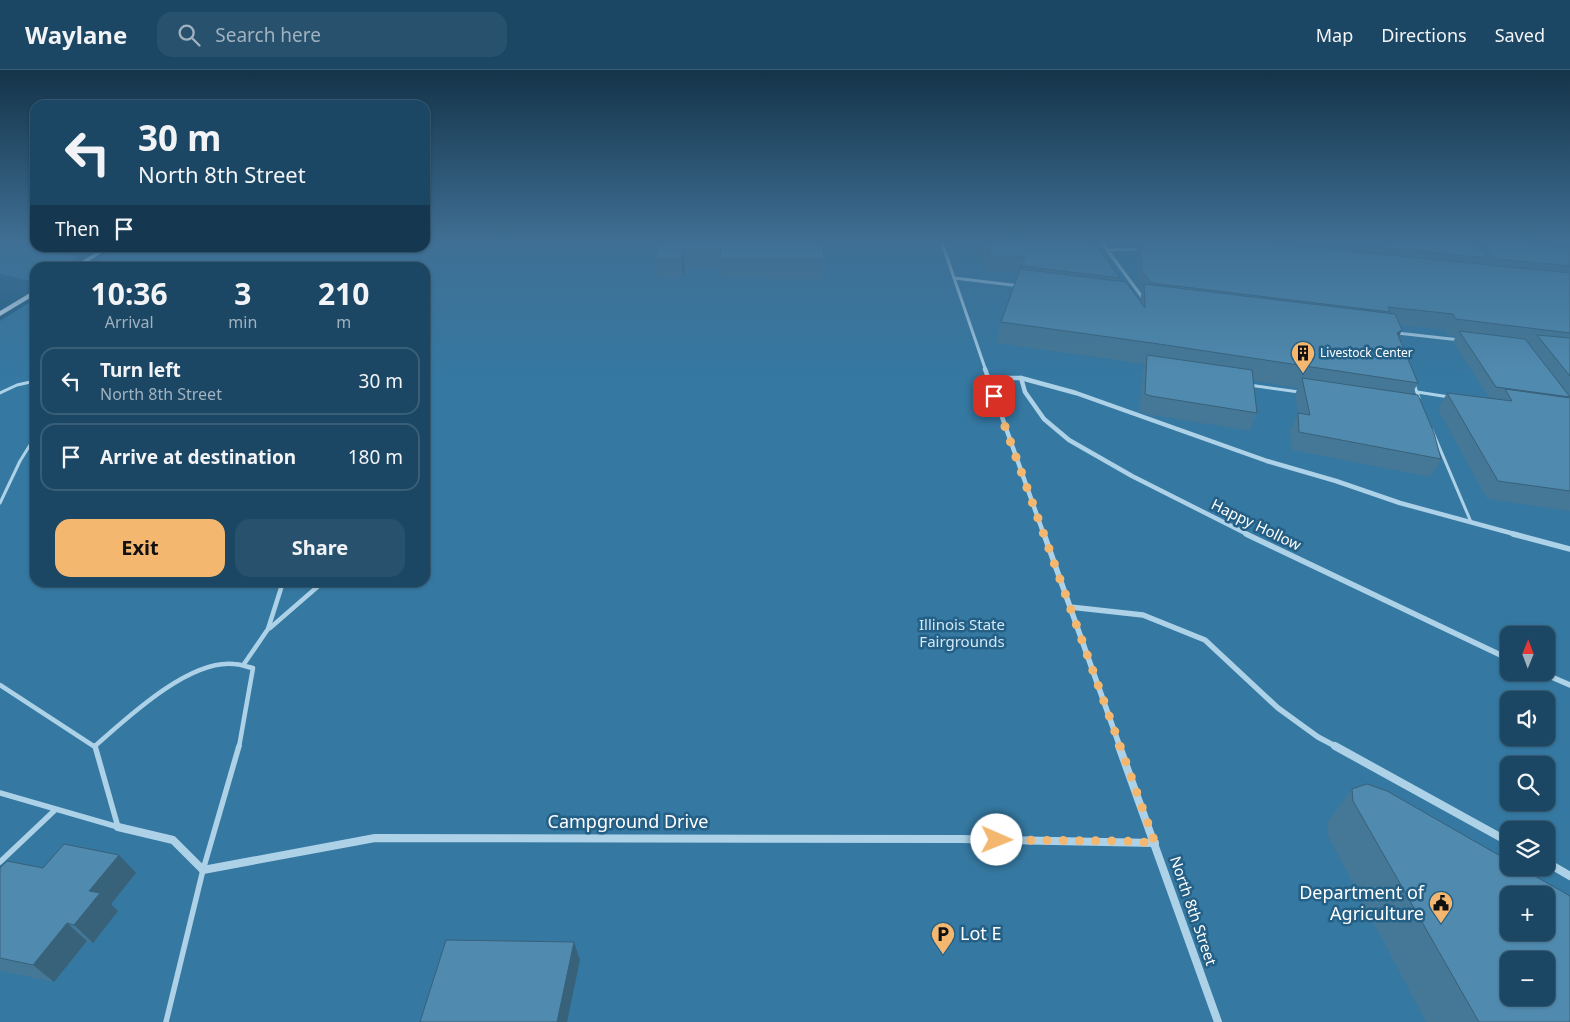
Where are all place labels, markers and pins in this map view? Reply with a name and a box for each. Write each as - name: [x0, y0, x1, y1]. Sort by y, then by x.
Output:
- building icon: Livestock Center: [1290, 340, 1316, 374]
- place label: Livestock Center: [1320, 344, 1413, 361]
- pin: [973, 375, 1015, 417]
- place label: Department of Agriculture: [1299, 880, 1425, 925]
- public building icon: Department of Agriculture: [1428, 890, 1454, 924]
- parking icon: Lot E: [930, 921, 956, 955]
- place label: Lot E: [960, 921, 1002, 945]

